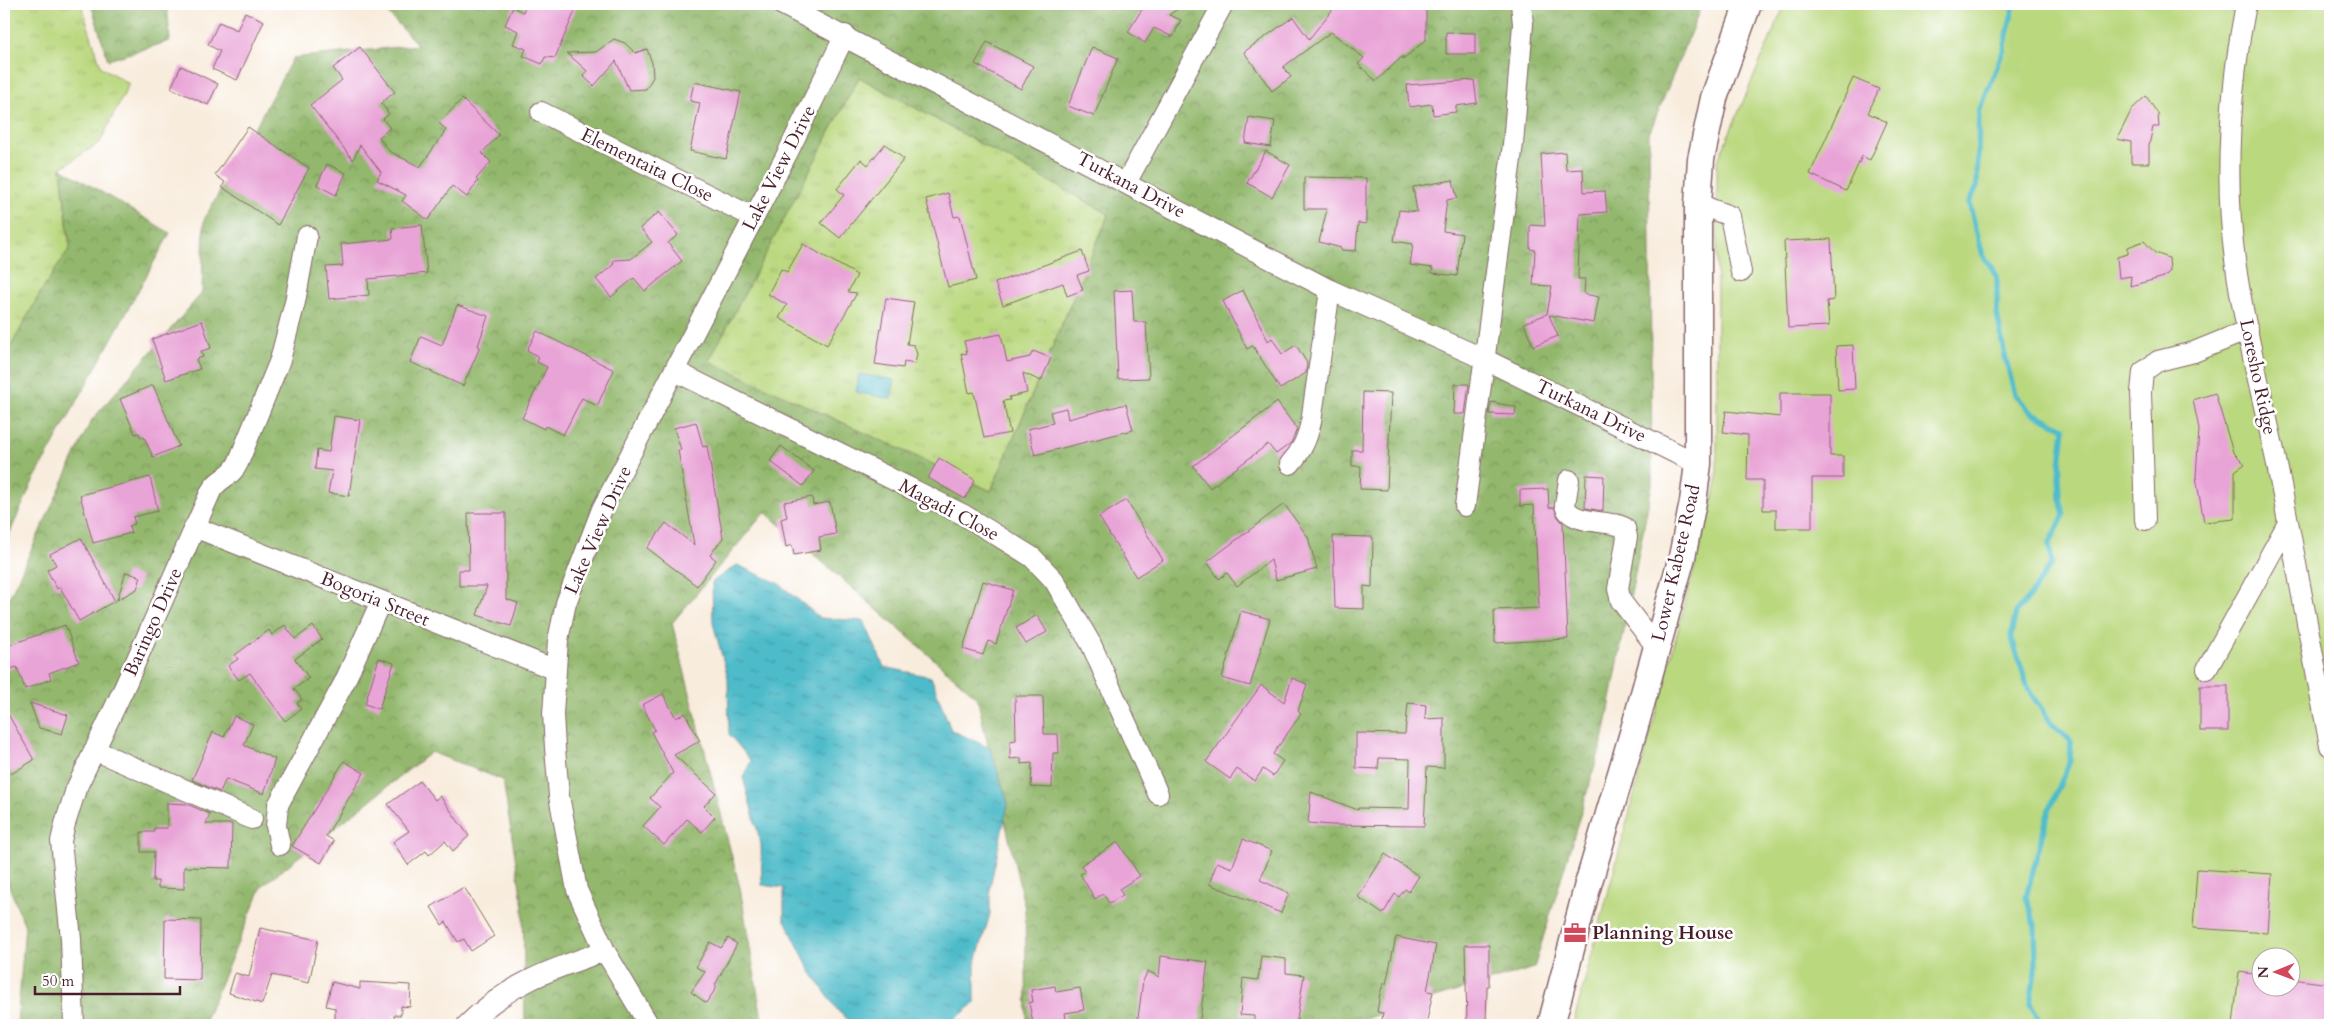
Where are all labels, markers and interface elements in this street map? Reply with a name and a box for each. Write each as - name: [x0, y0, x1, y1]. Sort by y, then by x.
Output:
- street label: Lake View Drive: [736, 101, 822, 235]
- street label: Elementaita Close: [577, 122, 717, 208]
- street label: Turkana Drive: [1072, 145, 1190, 225]
- street label: Loresho Ridge: [2233, 317, 2283, 437]
- street label: Turkana Drive: [1531, 373, 1651, 449]
- street label: Lake View Drive: [558, 462, 638, 598]
- street label: Magadi Close: [894, 473, 1004, 547]
- street label: Lower Kabete Road: [1645, 482, 1707, 644]
- street label: Baringo Drive: [117, 564, 189, 680]
- street label: Bogoria Street: [317, 565, 433, 633]
- office icon: Planning House: [1562, 920, 1588, 946]
- place label: Planning House: [1592, 920, 1734, 946]
- north arrow: [2252, 946, 2302, 996]
- scale bar: [35, 964, 180, 996]
- text: N: [2254, 966, 2273, 978]
- text: 50 m: [42, 971, 74, 991]

